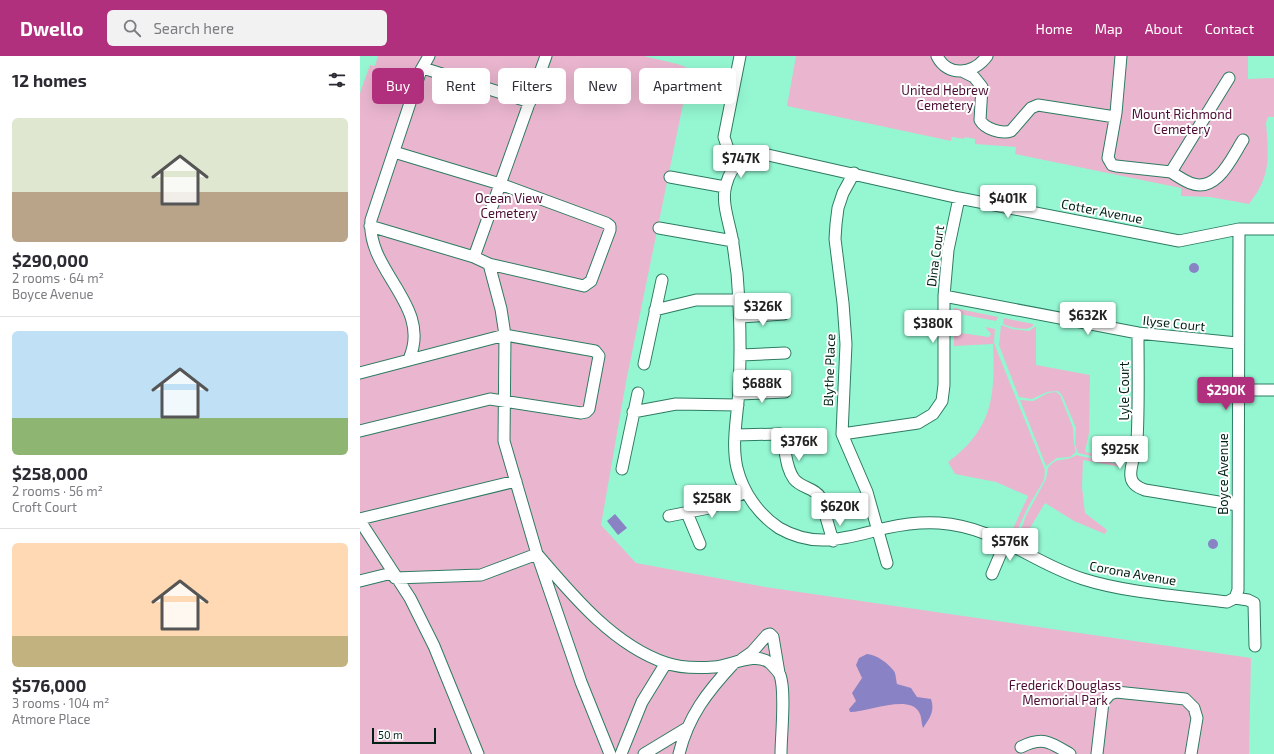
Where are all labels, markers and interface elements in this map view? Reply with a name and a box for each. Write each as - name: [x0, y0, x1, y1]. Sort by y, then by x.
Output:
- search box: [107, 10, 387, 46]
- text: Dwello: [20, 17, 83, 40]
- icon: search: [121, 17, 143, 39]
- text: Search here: [153, 19, 234, 37]
- text: Home: [1036, 20, 1073, 37]
- text: Map: [1095, 20, 1123, 37]
- text: About: [1145, 20, 1183, 37]
- text: Contact: [1205, 20, 1254, 37]
- chip: Buy: [372, 68, 424, 104]
- chip: Rent: [432, 68, 490, 104]
- chip: Filters: [498, 68, 566, 104]
- chip: New: [574, 68, 631, 104]
- chip: Apartment: [639, 68, 736, 104]
- icon: filters: [326, 69, 348, 91]
- text: 12 homes: [12, 70, 87, 90]
- park label: United Hebrew Cemetery: [901, 82, 989, 113]
- park label: Mount Richmond Cemetery: [1132, 106, 1232, 137]
- icon: home: [144, 144, 216, 216]
- pin: $747K: [713, 145, 769, 179]
- text: $747K: [722, 150, 760, 166]
- pin: $401K: [980, 185, 1036, 219]
- park label: Ocean View Cemetery: [475, 190, 543, 221]
- text: $401K: [989, 190, 1027, 206]
- street label: Cotter Avenue: [1060, 195, 1144, 227]
- street label: Dina Court: [923, 224, 947, 288]
- text: $290,000: [12, 250, 89, 270]
- text: 2 rooms · 64 m²: [12, 270, 104, 286]
- text: Boyce Avenue: [12, 286, 94, 302]
- pin: $326K: [735, 293, 791, 327]
- text: $326K: [744, 298, 782, 314]
- pin: $632K: [1060, 302, 1116, 336]
- text: $632K: [1069, 307, 1107, 323]
- pin: $380K: [905, 310, 961, 344]
- street label: Ilyse Court: [1142, 312, 1206, 334]
- text: $380K: [913, 315, 953, 331]
- street label: Blythe Place: [820, 333, 838, 407]
- icon: home: [144, 357, 216, 429]
- street label: Lyle Court: [1116, 362, 1132, 420]
- pin: $688K: [734, 370, 790, 404]
- text: $688K: [742, 375, 782, 391]
- pin: $290K: [1198, 377, 1254, 411]
- text: $290K: [1206, 382, 1246, 398]
- pin: $376K: [771, 428, 827, 462]
- text: $376K: [780, 433, 818, 449]
- street label: Boyce Avenue: [1215, 433, 1231, 515]
- pin: $925K: [1092, 436, 1148, 470]
- text: $925K: [1101, 441, 1139, 457]
- text: $258,000: [12, 463, 88, 483]
- text: 2 rooms · 56 m²: [12, 483, 103, 499]
- pin: $258K: [684, 485, 740, 519]
- text: $258K: [693, 490, 731, 506]
- pin: $620K: [812, 493, 868, 527]
- text: $620K: [820, 498, 860, 514]
- text: Croft Court: [12, 499, 77, 515]
- pin: $576K: [982, 528, 1038, 562]
- text: $576K: [991, 533, 1029, 549]
- street label: Corona Avenue: [1088, 557, 1178, 589]
- icon: home: [144, 569, 216, 641]
- text: $576,000: [12, 675, 87, 695]
- park label: Frederick Douglass Memorial Park: [1009, 677, 1121, 708]
- text: 3 rooms · 104 m²: [12, 695, 109, 711]
- text: Atmore Place: [12, 711, 91, 727]
- scale bar: [372, 726, 436, 745]
- text: 50 m: [378, 728, 403, 741]

